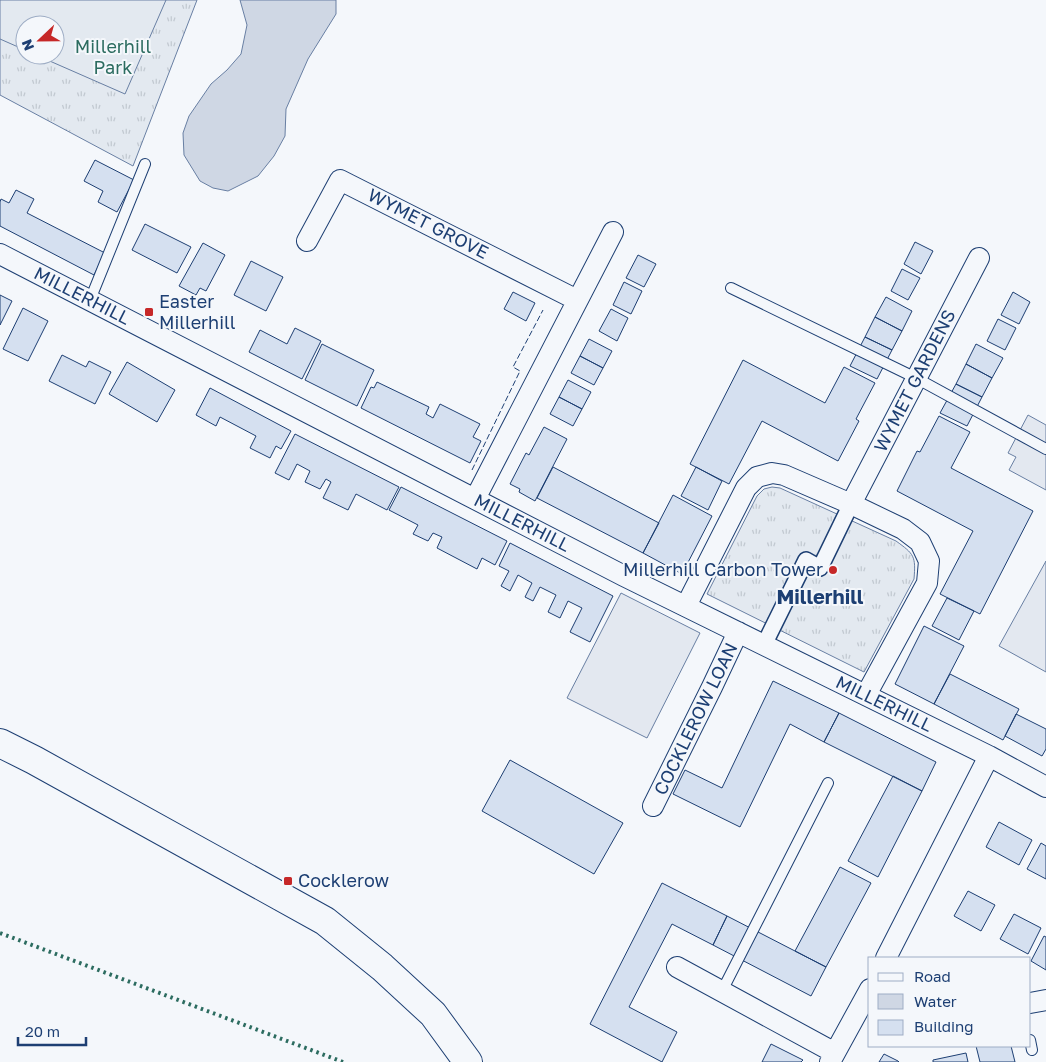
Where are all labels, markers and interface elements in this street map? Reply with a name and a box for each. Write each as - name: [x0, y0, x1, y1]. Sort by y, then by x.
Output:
- north arrow: [15, 15, 65, 65]
- park label: Millerhill Park: [75, 35, 151, 78]
- text: N: [18, 37, 37, 53]
- street label: WYMET GROVE: [364, 183, 492, 263]
- street label: MILLERHILL: [31, 262, 134, 329]
- place label: Easter Millerhill: [159, 290, 236, 333]
- marker: Easter Millerhill: [143, 306, 155, 318]
- street label: WYMET GARDENS: [869, 306, 960, 455]
- street label: MILLERHILL: [471, 489, 574, 556]
- place label: Millerhill Carbon Tower: [623, 558, 823, 580]
- marker: Millerhill Carbon Tower: [827, 564, 839, 576]
- district label: Millerhill: [776, 584, 864, 608]
- street label: COCKLEROW LOAN: [649, 639, 742, 798]
- street label: MILLERHILL: [833, 670, 936, 736]
- place label: Cocklerow: [298, 869, 389, 891]
- marker: Cocklerow: [282, 875, 294, 887]
- legend: [868, 957, 1031, 1047]
- text: Road: [914, 967, 951, 985]
- text: Water: [914, 992, 957, 1010]
- scale bar: [18, 1014, 85, 1046]
- text: Building: [914, 1017, 974, 1035]
- text: 20 m: [25, 1022, 60, 1040]

